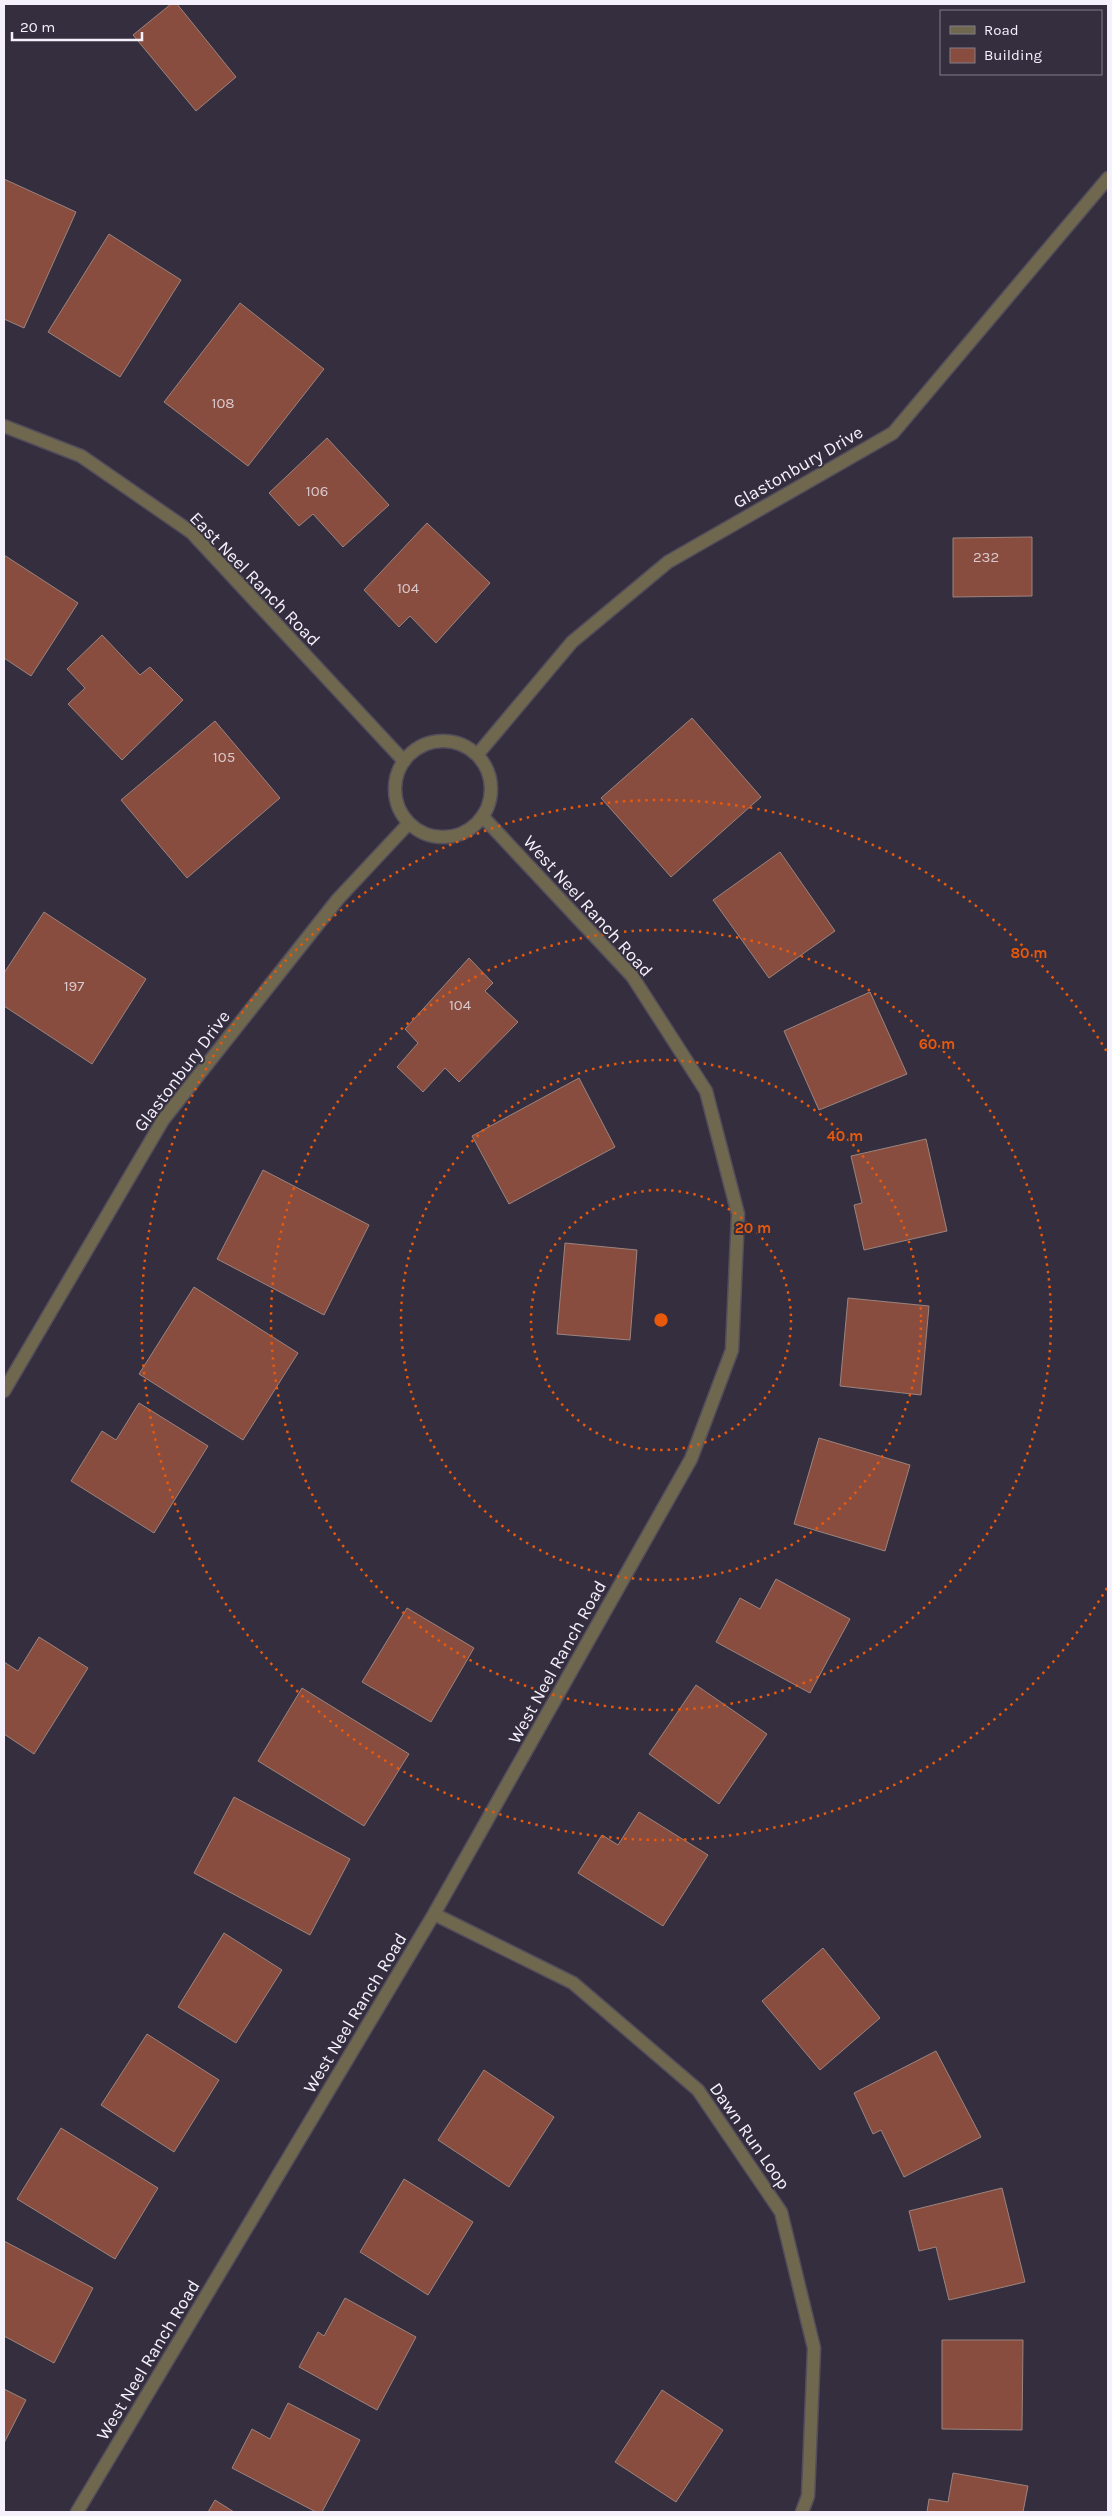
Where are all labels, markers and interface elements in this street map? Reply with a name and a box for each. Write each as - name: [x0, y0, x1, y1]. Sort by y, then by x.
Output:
- scale bar: [12, 10, 142, 42]
- legend: [940, 10, 1102, 75]
- text: 20 m: [20, 18, 55, 36]
- text: Road: [984, 21, 1019, 39]
- text: Building: [984, 46, 1042, 64]
- house number: 108: [211, 394, 235, 412]
- street label: Glastonbury Drive: [729, 421, 867, 513]
- house number: 106: [306, 482, 328, 500]
- street label: East Neel Ranch Road: [185, 507, 325, 651]
- house number: 232: [973, 548, 999, 566]
- house number: 104: [397, 579, 420, 597]
- house number: 105: [213, 748, 235, 766]
- street label: West Neel Ranch Road: [519, 831, 657, 981]
- text: 80 m: [1010, 944, 1048, 962]
- house number: 197: [64, 977, 84, 995]
- house number: 104: [449, 996, 472, 1014]
- street label: Glastonbury Drive: [129, 1006, 235, 1136]
- text: 60 m: [919, 1035, 955, 1053]
- text: 40 m: [827, 1127, 863, 1145]
- text: 20 m: [735, 1219, 771, 1237]
- centre of rings: [652, 1311, 670, 1329]
- street label: West Neel Ranch Road: [503, 1577, 611, 1747]
- street label: West Neel Ranch Road: [298, 1929, 412, 2097]
- street label: Dawn Run Loop: [705, 2078, 795, 2194]
- street label: West Neel Ranch Road: [91, 2276, 205, 2444]

